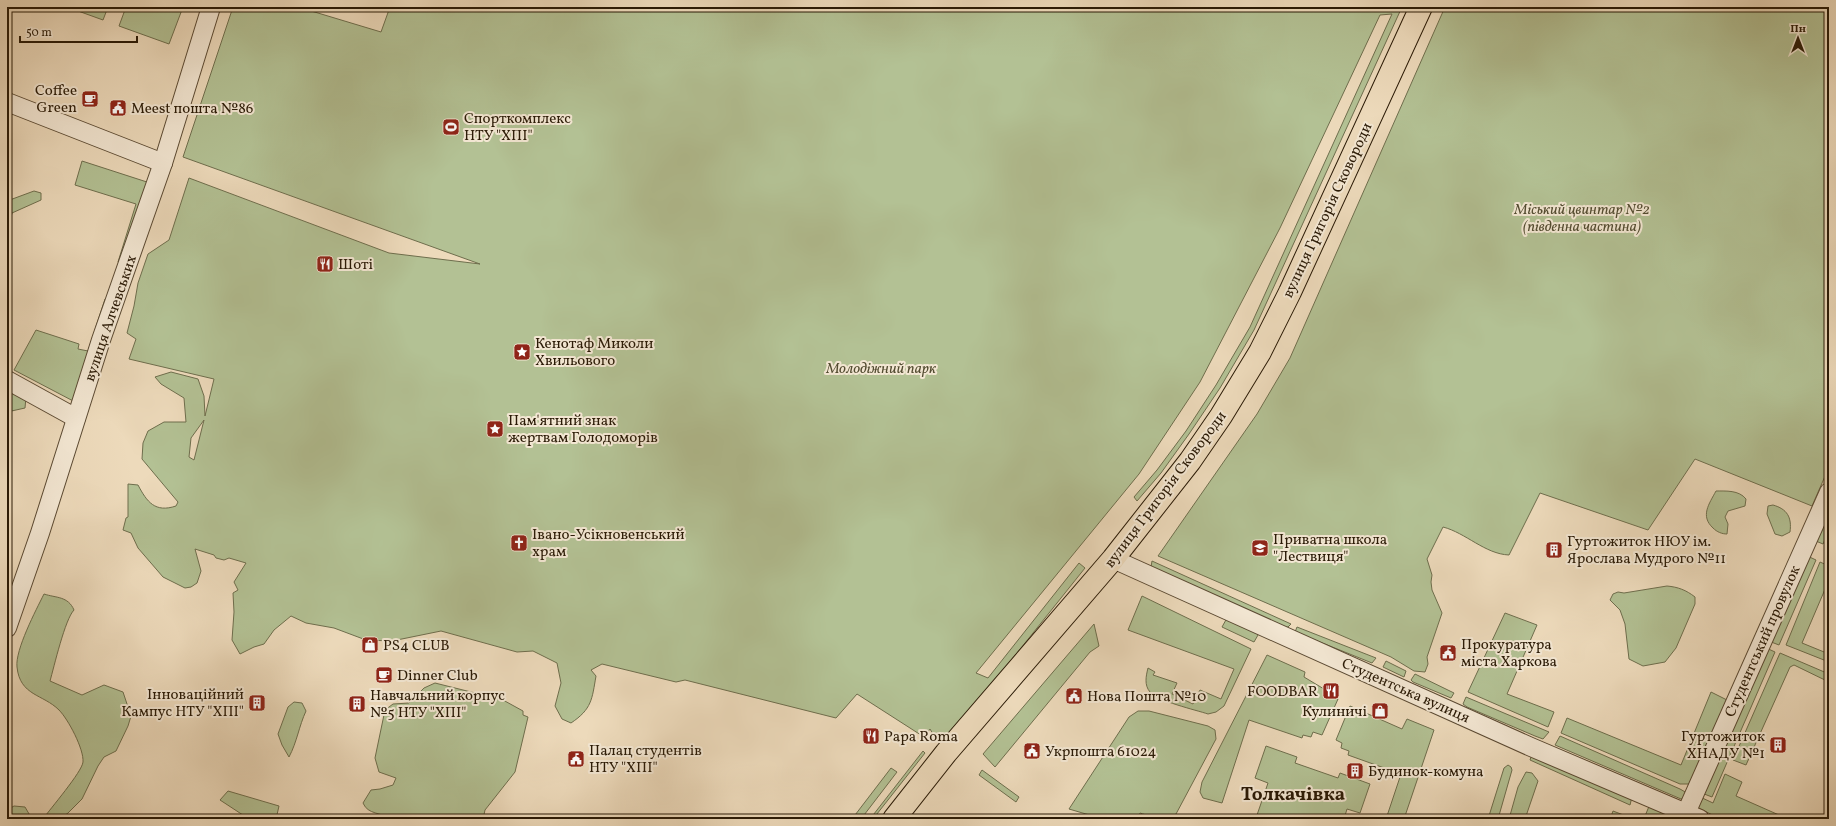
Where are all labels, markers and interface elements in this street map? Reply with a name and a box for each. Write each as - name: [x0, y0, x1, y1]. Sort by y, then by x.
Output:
- scale bar: [20, 18, 137, 44]
- north arrow: [1778, 18, 1818, 58]
- text: Пн: [1790, 22, 1806, 37]
- text: 50 m: [26, 25, 52, 41]
- place label: Coffee Green: [35, 81, 77, 119]
- cafe icon: Coffee Green: [80, 89, 100, 109]
- public building icon: Meest пошта №86: [108, 98, 128, 118]
- place label: Meest пошта №86: [131, 99, 253, 120]
- place label: Спорткомплекс НТУ "ХПІ": [464, 109, 571, 147]
- sports icon: Спорткомплекс НТУ "ХПІ": [441, 117, 461, 137]
- street label: вулиця Григорія Сковороди: [1278, 120, 1378, 302]
- park label: Міський цвинтар №2 (південна частина): [1513, 200, 1650, 238]
- street label: вулиця Алчевських: [80, 252, 143, 385]
- restaurant icon: Шоті: [315, 254, 335, 274]
- place label: Шоті: [338, 255, 373, 276]
- place label: Кенотаф Миколи Хвильового: [535, 334, 653, 372]
- place icon: Кенотаф Миколи Хвильового: [512, 342, 532, 362]
- park label: Молодіжний парк: [825, 359, 937, 380]
- street label: вулиця Григорія Сковороди: [1100, 407, 1232, 573]
- place label: Пам'ятний знак жертвам Голодоморів: [508, 411, 658, 449]
- place icon: Пам'ятний знак жертвам Голодоморів: [485, 419, 505, 439]
- place label: Івано-Усікновенський храм: [532, 525, 685, 563]
- place label: Приватна школа "Лествиця": [1273, 530, 1387, 568]
- place label: Гуртожиток НЮУ ім. Ярослава Мудрого №11: [1567, 532, 1726, 570]
- church icon: Івано-Усікновенський храм: [509, 533, 529, 553]
- school or university icon: Приватна школа "Лествиця": [1250, 538, 1270, 558]
- building icon: Гуртожиток НЮУ ім. Ярослава Мудрого №11: [1544, 540, 1564, 560]
- street label: Студентський провулок: [1720, 562, 1806, 721]
- shop icon: PS4 CLUB: [360, 635, 380, 655]
- place label: Прокуратура міста Харкова: [1461, 635, 1557, 673]
- place label: PS4 CLUB: [383, 636, 450, 657]
- public building icon: Прокуратура міста Харкова: [1438, 643, 1458, 663]
- street label: Студентська вулиця: [1338, 654, 1473, 729]
- cafe icon: Dinner Club: [374, 665, 394, 685]
- place label: Dinner Club: [397, 666, 478, 687]
- restaurant icon: FOODBAR: [1321, 681, 1341, 701]
- place label: FOODBAR: [1247, 682, 1318, 703]
- place label: Інноваційний Кампус НТУ "ХПІ": [121, 685, 244, 723]
- place label: Навчальний корпус №5 НТУ "ХПІ": [370, 686, 505, 724]
- public building icon: Нова Пошта №10: [1064, 686, 1084, 706]
- place label: Нова Пошта №10: [1087, 687, 1206, 708]
- building icon: Інноваційний Кампус НТУ "ХПІ": [247, 693, 267, 713]
- building icon: Навчальний корпус №5 НТУ "ХПІ": [347, 694, 367, 714]
- shop icon: Кулиничі: [1370, 701, 1390, 721]
- place label: Кулиничі: [1302, 702, 1367, 723]
- restaurant icon: Papa Roma: [861, 726, 881, 746]
- place label: Papa Roma: [884, 727, 958, 748]
- place label: Гуртожиток ХНАДУ №1: [1681, 727, 1765, 765]
- building icon: Гуртожиток ХНАДУ №1: [1768, 735, 1788, 755]
- place label: Палац студентів НТУ "ХПІ": [589, 741, 702, 779]
- public building icon: Укрпошта 61024: [1022, 741, 1042, 761]
- place label: Укрпошта 61024: [1045, 742, 1156, 763]
- public building icon: Палац студентів НТУ "ХПІ": [566, 749, 586, 769]
- building icon: Будинок-комуна: [1345, 761, 1365, 781]
- place label: Будинок-комуна: [1368, 762, 1484, 783]
- district label: Толкачівка: [1241, 782, 1345, 808]

